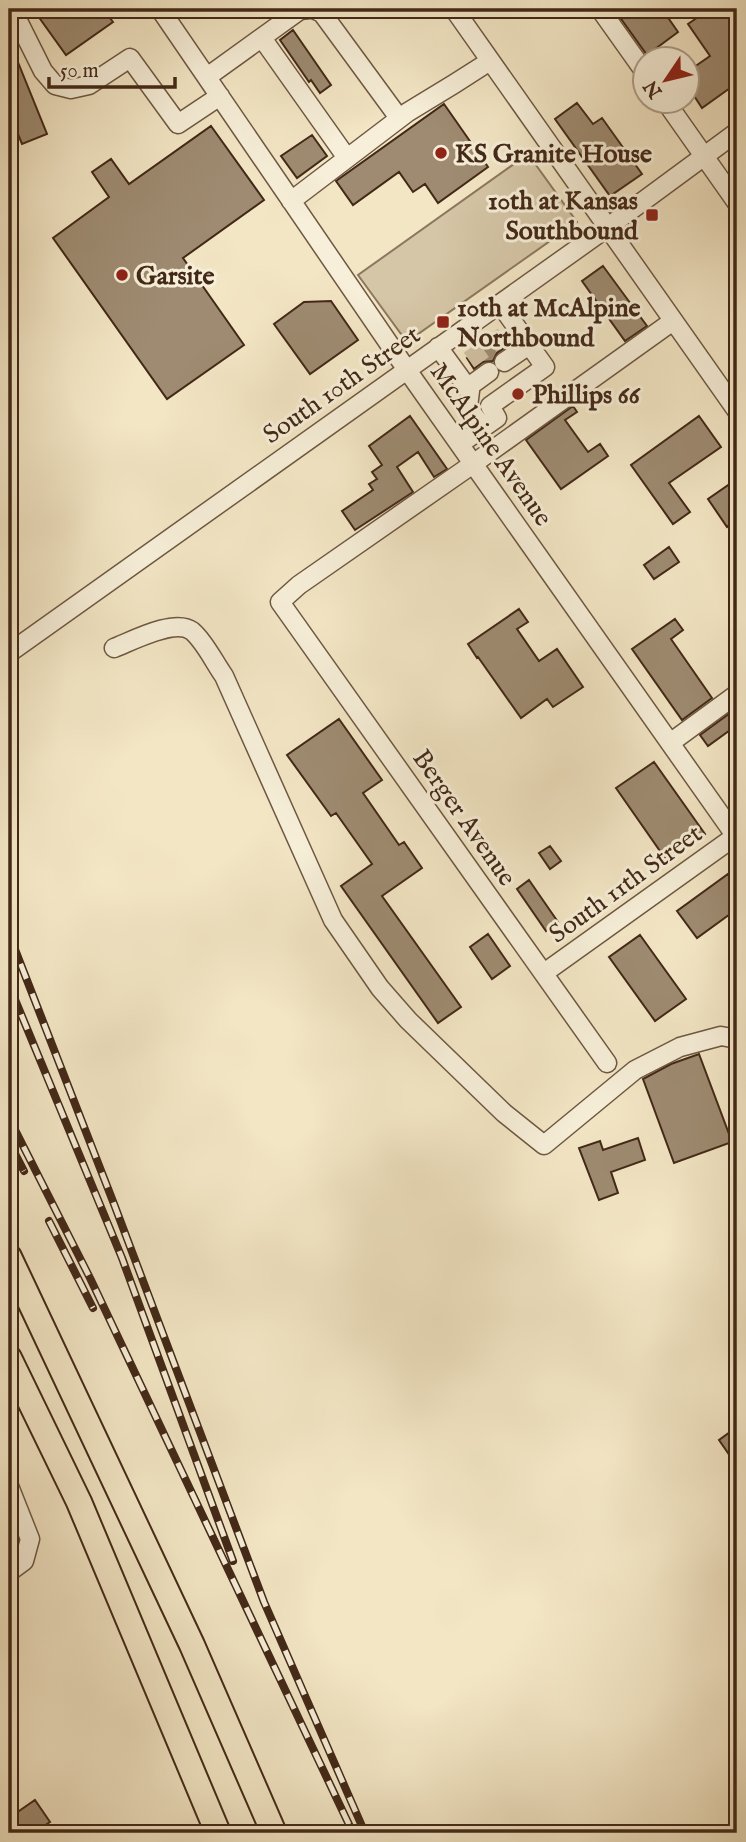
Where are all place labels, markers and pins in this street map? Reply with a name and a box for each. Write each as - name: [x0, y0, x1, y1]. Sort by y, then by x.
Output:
- place label: KS Granite House: [455, 138, 652, 171]
- marker: KS Granite House: [433, 145, 449, 161]
- place label: 10th at Kansas Southbound: [488, 185, 639, 248]
- marker: 10th at Kansas Southbound: [644, 207, 660, 223]
- place label: Garsite: [136, 260, 214, 293]
- marker: Garsite: [114, 267, 130, 283]
- place label: 10th at McAlpine Northbound: [456, 292, 641, 355]
- marker: 10th at McAlpine Northbound: [435, 314, 451, 330]
- place label: Phillips 66: [532, 379, 641, 412]
- marker: Phillips 66: [510, 386, 526, 402]

